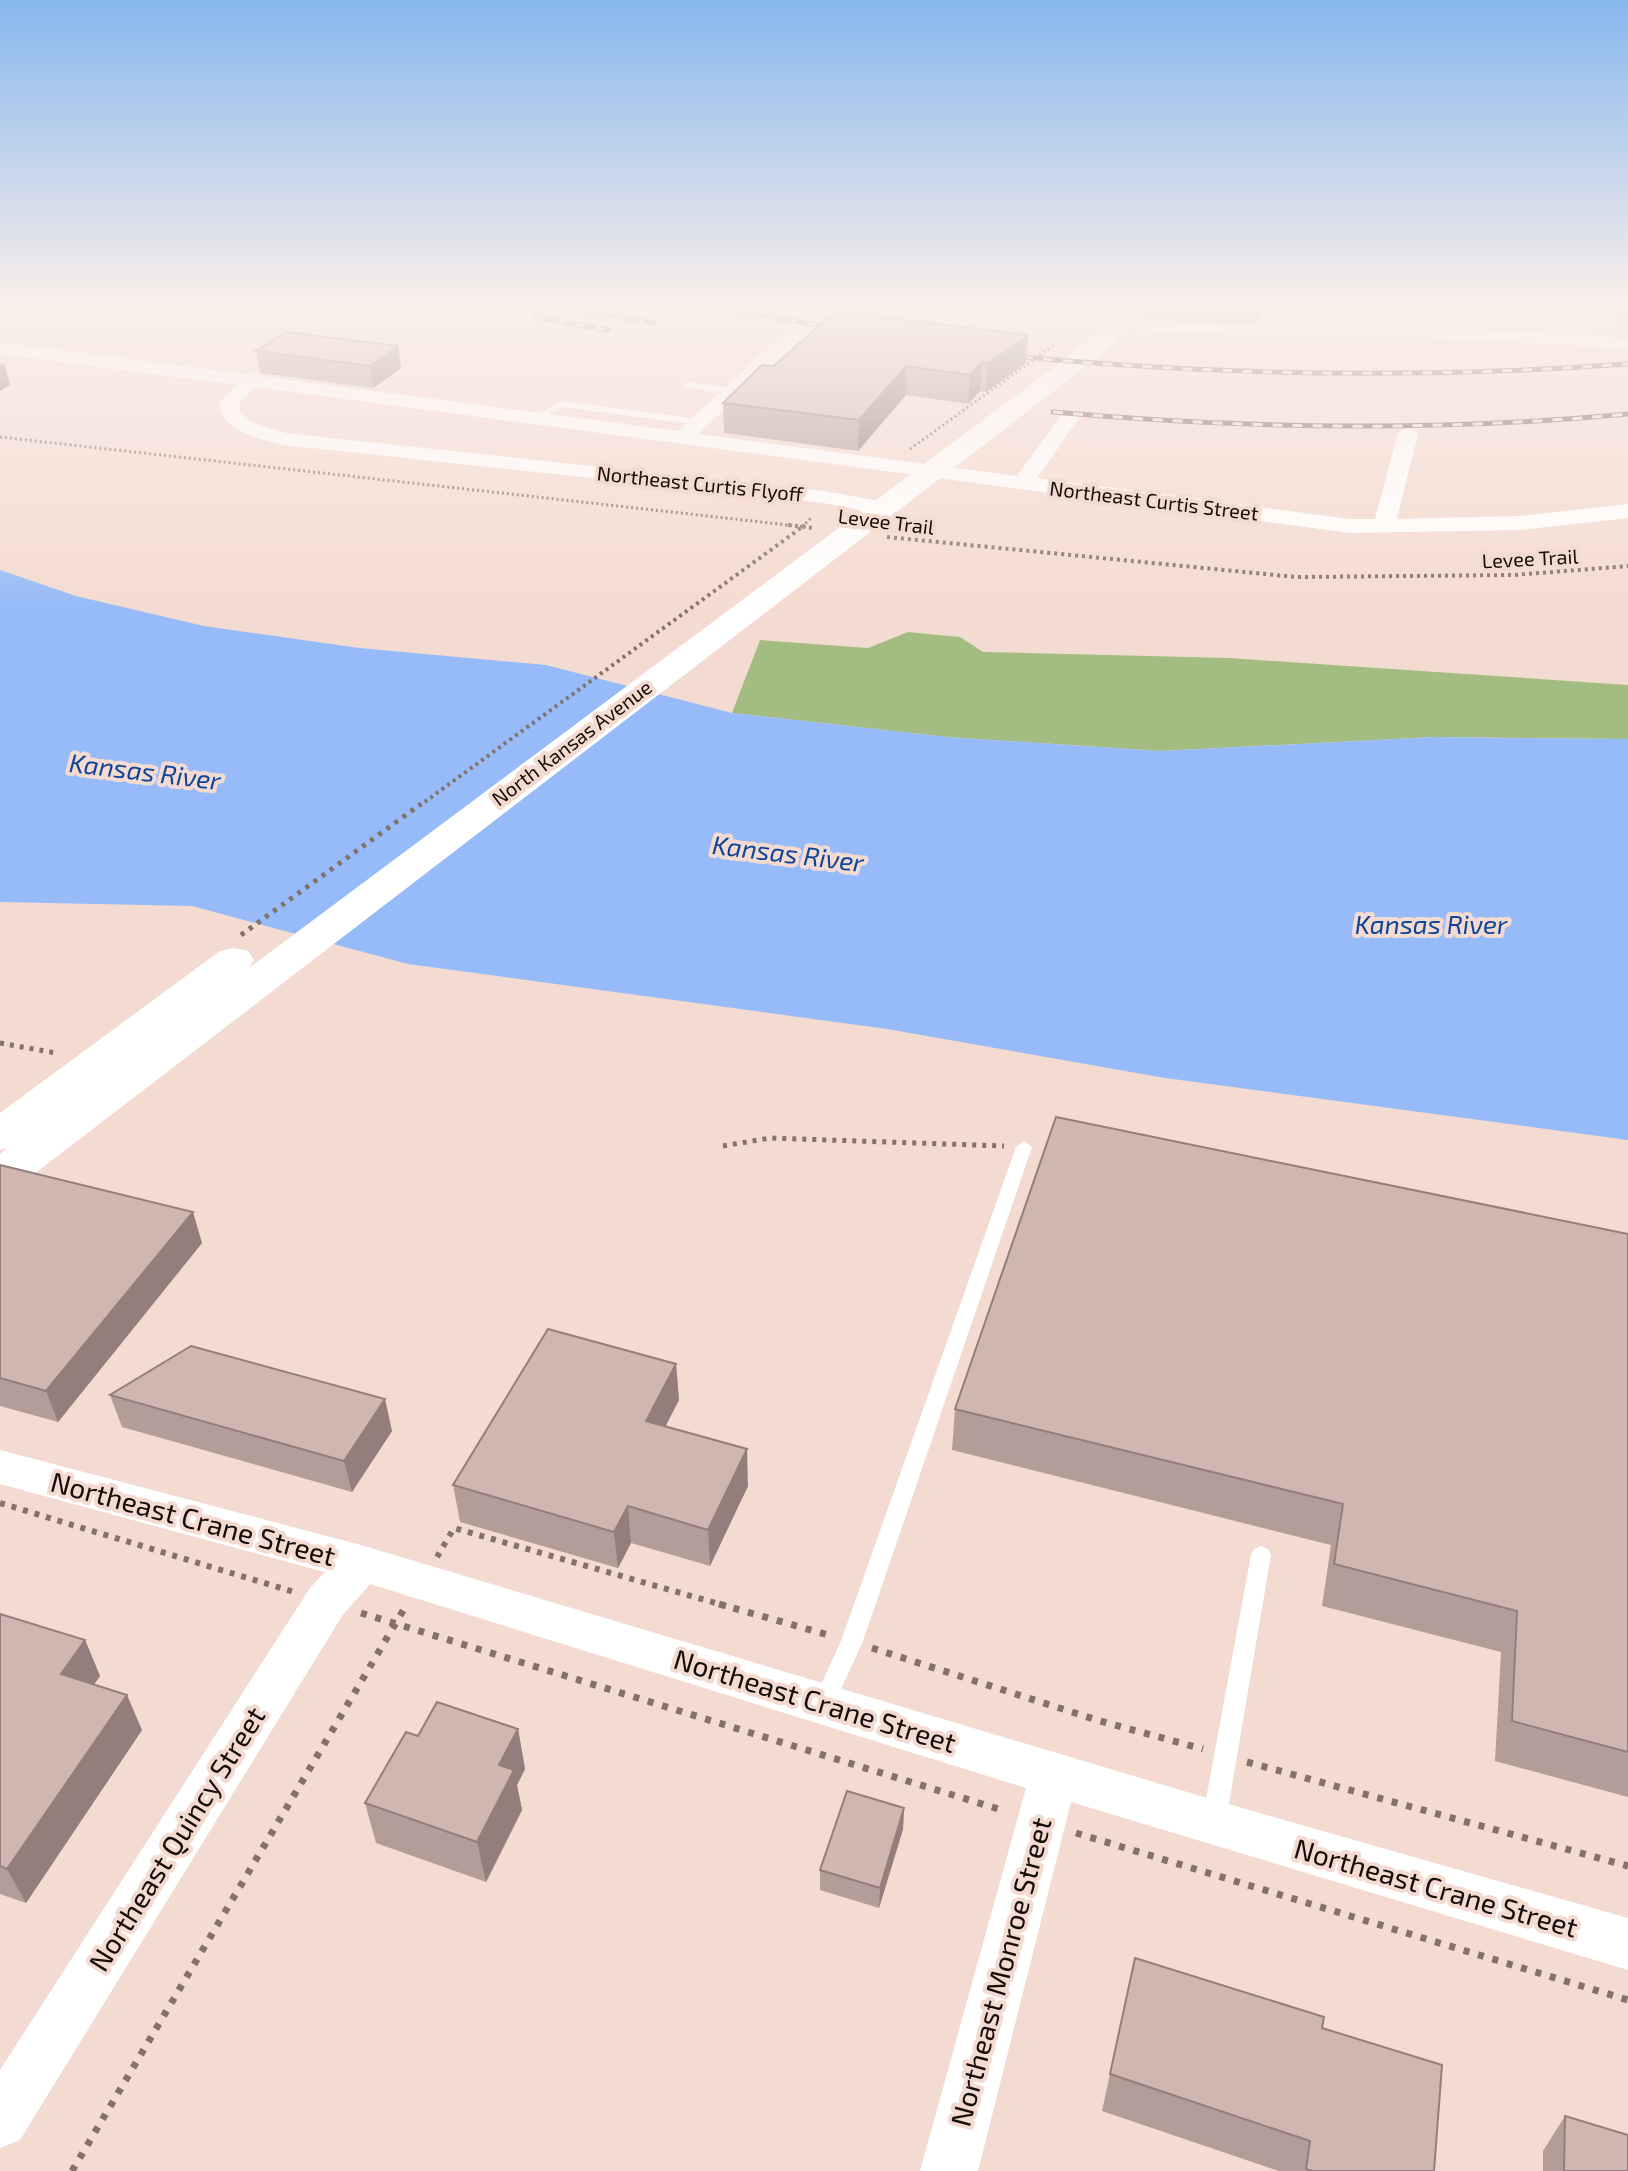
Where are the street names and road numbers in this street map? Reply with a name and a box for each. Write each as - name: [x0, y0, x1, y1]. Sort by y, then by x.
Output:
- street label: Northeast Curtis Flyoff: [596, 460, 805, 506]
- street label: Northeast Curtis Street: [1048, 475, 1260, 525]
- street label: Levee Trail: [837, 503, 936, 539]
- street label: Levee Trail: [1481, 543, 1579, 573]
- street label: North Kansas Avenue: [487, 674, 656, 810]
- street label: Northeast Crane Street: [47, 1464, 339, 1572]
- street label: Northeast Crane Street: [670, 1641, 960, 1759]
- street label: Northeast Quincy Street: [81, 1700, 271, 1977]
- street label: Northeast Monroe Street: [942, 1814, 1058, 2130]
- street label: Northeast Crane Street: [1291, 1830, 1582, 1944]

